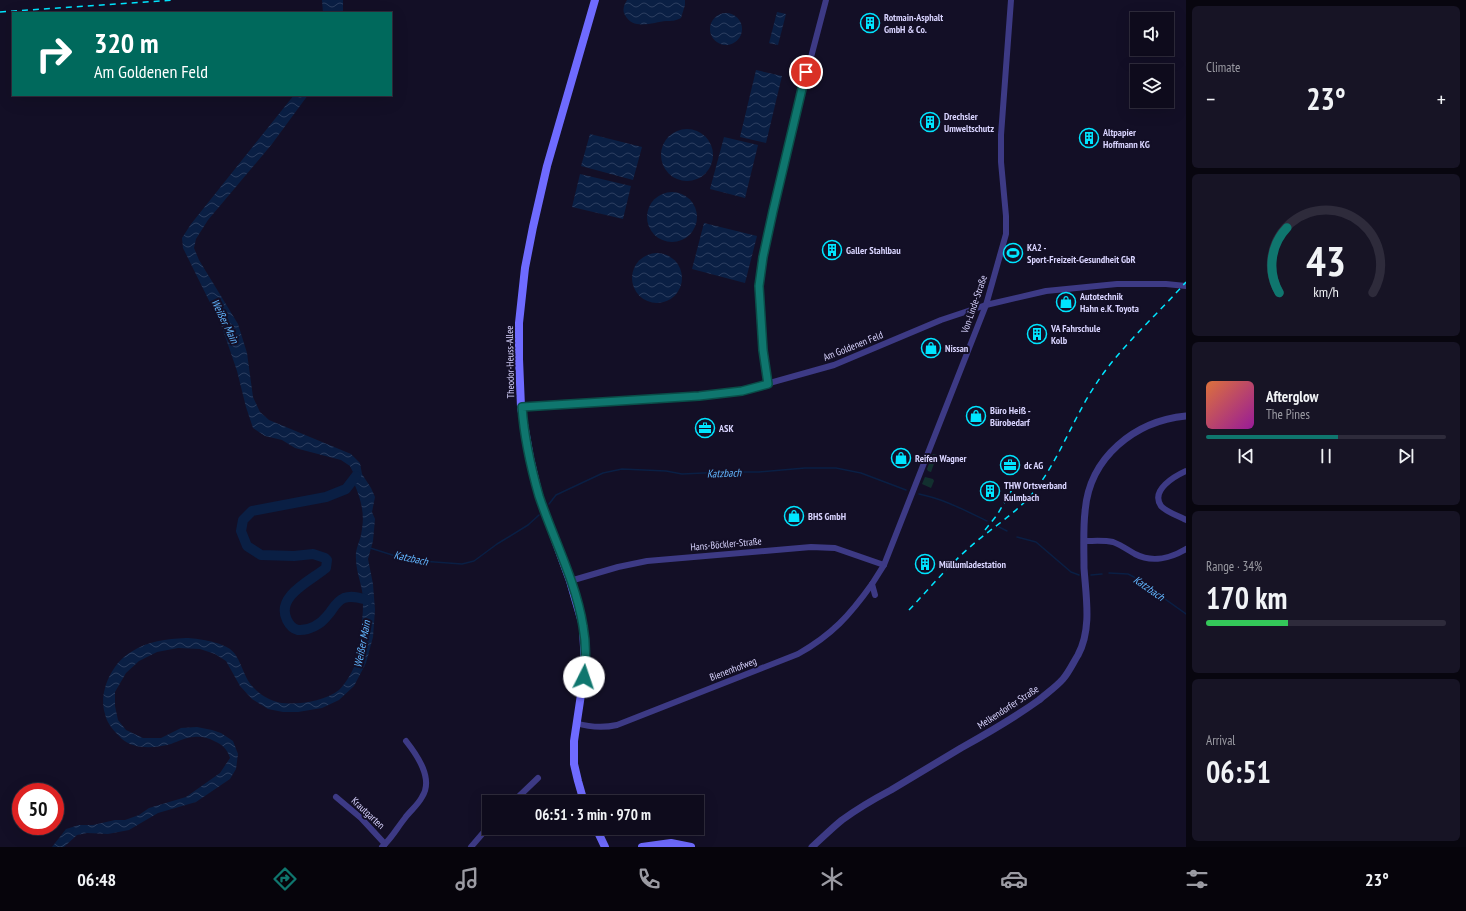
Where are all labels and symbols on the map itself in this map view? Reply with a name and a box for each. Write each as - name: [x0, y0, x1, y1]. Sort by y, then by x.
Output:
- place label: Rotmain-Asphalt GmbH & Co.: [884, 11, 943, 36]
- building icon: Rotmain-Asphalt GmbH & Co.: [859, 12, 881, 34]
- pin: [789, 55, 823, 89]
- place label: Drechsler Umweltschutz: [944, 110, 994, 135]
- building icon: Drechsler Umweltschutz: [919, 111, 941, 133]
- place label: Altpapier Hoffmann KG: [1102, 126, 1150, 151]
- building icon: Altpapier Hoffmann KG: [1078, 127, 1100, 149]
- building icon: Galler Stahlbau: [821, 239, 843, 261]
- place label: KA2 - Sport-Freizeit-Gesundheit GbR: [1027, 241, 1136, 266]
- sports icon: KA2 - Sport-Freizeit-Gesundheit GbR: [1002, 242, 1024, 264]
- place label: Galler Stahlbau: [846, 244, 901, 257]
- street label: Von-Linde-Straße: [958, 273, 990, 336]
- place label: Autotechnik Hahn e.K. Toyota: [1079, 290, 1139, 315]
- shop icon: Autotechnik Hahn e.K. Toyota: [1055, 291, 1077, 313]
- water label: Weißer Main: [208, 296, 242, 347]
- place label: VA Fahrschule Kolb: [1050, 322, 1101, 347]
- building icon: VA Fahrschule Kolb: [1026, 323, 1048, 345]
- street label: Theodor-Heuss-Allee: [503, 326, 517, 398]
- street label: Am Goldenen Feld: [821, 328, 885, 364]
- shop icon: Nissan: [920, 337, 942, 359]
- place label: Nissan: [945, 342, 969, 355]
- place label: Büro Heiß - Bürobedarf: [990, 404, 1031, 429]
- shop icon: Büro Heiß - Bürobedarf: [965, 405, 987, 427]
- office icon: ASK: [694, 417, 716, 439]
- place label: ASK: [718, 422, 734, 435]
- shop icon: Reifen Wagner: [890, 447, 912, 469]
- place label: Reifen Wagner: [915, 452, 967, 465]
- office icon: dc AG: [999, 454, 1021, 476]
- place label: dc AG: [1024, 459, 1043, 472]
- water label: Katzbach: [707, 465, 743, 481]
- place label: THW Ortsverband Kulmbach: [1004, 479, 1067, 504]
- building icon: THW Ortsverband Kulmbach: [979, 480, 1001, 502]
- shop icon: BHS GmbH: [783, 505, 805, 527]
- place label: BHS GmbH: [808, 510, 846, 523]
- street label: Hans-Böckler-Straße: [690, 534, 762, 554]
- water label: Katzbach: [393, 548, 430, 569]
- building icon: Müllumladestation: [914, 553, 936, 575]
- place label: Müllumladestation: [939, 558, 1006, 571]
- water label: Katzbach: [1131, 572, 1168, 604]
- water label: Weißer Main: [351, 618, 374, 669]
- street label: Bienenhofweg: [708, 654, 758, 684]
- position arrow: [563, 656, 605, 698]
- street label: Melkendorfer Straße: [975, 682, 1041, 732]
- speed limit sign: 50: [12, 783, 64, 835]
- street label: Krautgarten: [349, 794, 387, 832]

